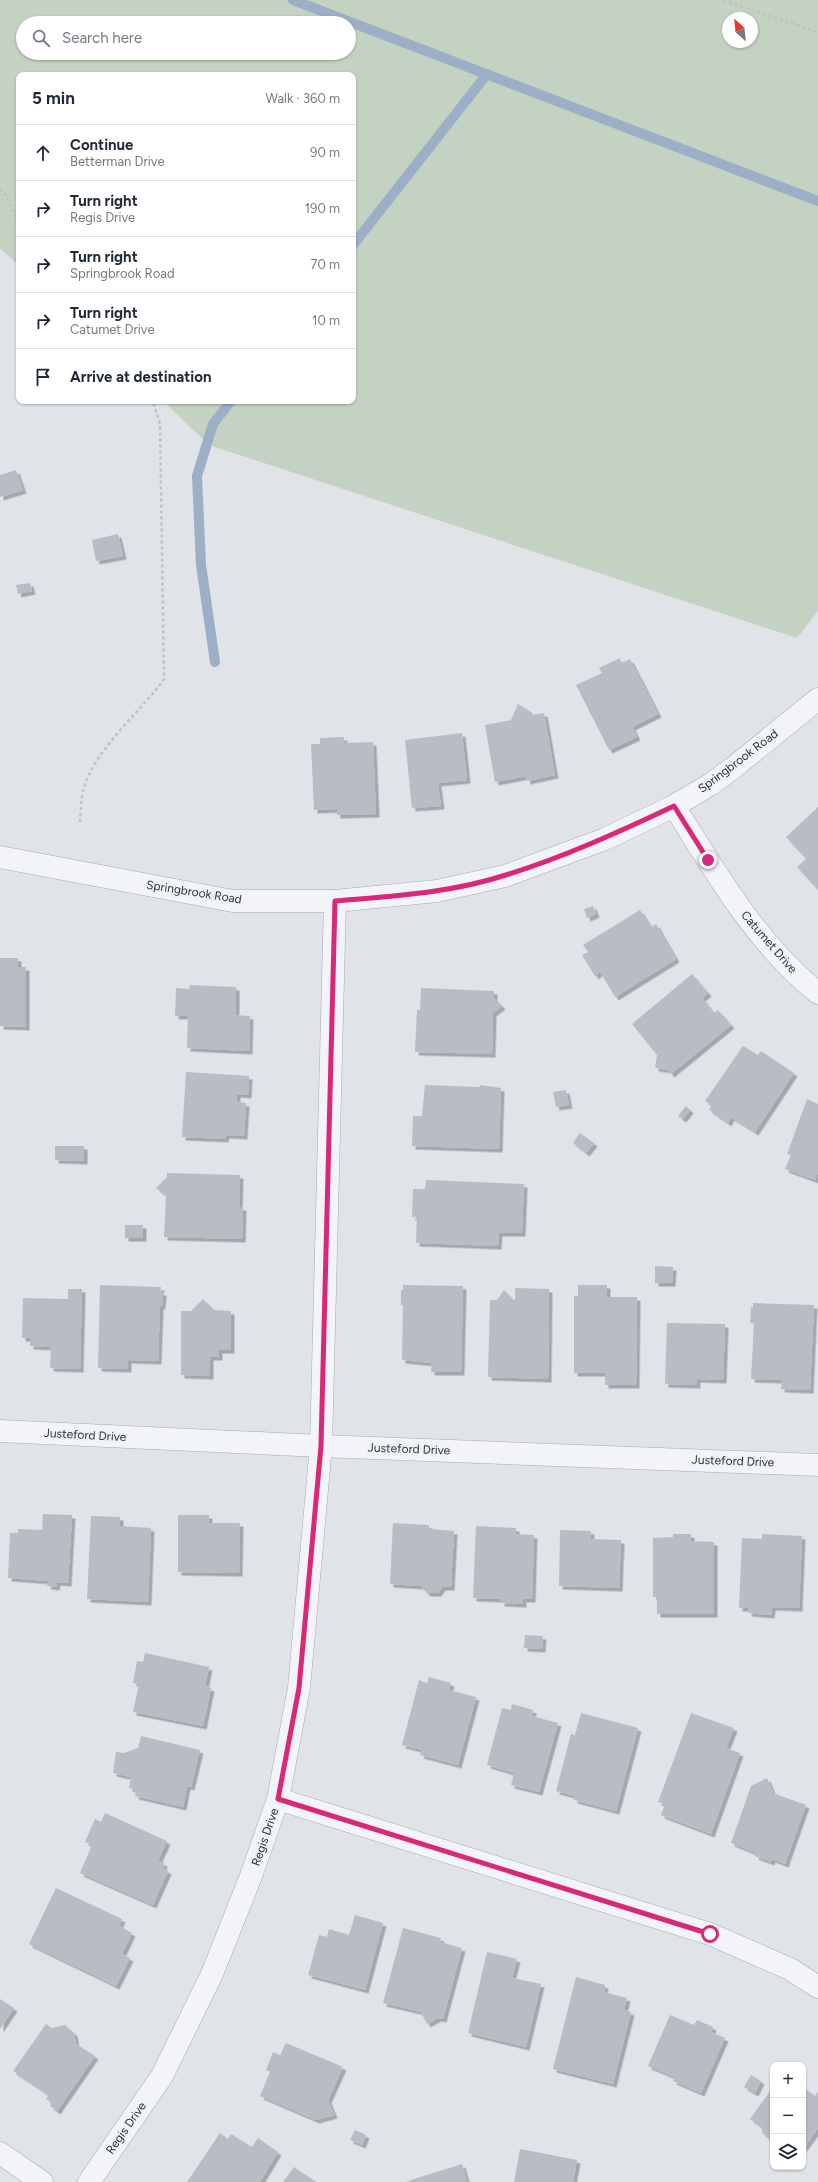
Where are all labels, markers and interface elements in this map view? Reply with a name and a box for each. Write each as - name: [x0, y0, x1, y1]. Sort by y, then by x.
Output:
- north arrow: [722, 12, 758, 48]
- search box: [16, 16, 356, 60]
- icon: search: [30, 27, 52, 49]
- text: Search here: [62, 29, 142, 47]
- text: 5 min: [32, 88, 75, 108]
- text: Walk · 360 m: [265, 91, 340, 106]
- text: Continue: [70, 136, 133, 154]
- icon: ahead: [32, 142, 54, 164]
- text: 90 m: [310, 145, 340, 160]
- text: Betterman Drive: [70, 154, 165, 169]
- text: Turn right: [70, 192, 138, 210]
- icon: right: [32, 198, 54, 220]
- text: 190 m: [305, 201, 340, 216]
- text: Regis Drive: [70, 210, 135, 225]
- text: Turn right: [70, 248, 138, 266]
- icon: right: [32, 254, 54, 276]
- text: 70 m: [310, 257, 340, 272]
- text: Springbrook Road: [70, 266, 175, 281]
- text: Turn right: [70, 304, 138, 322]
- icon: right: [32, 310, 54, 332]
- text: 10 m: [312, 313, 340, 328]
- text: Catumet Drive: [70, 322, 155, 337]
- icon: arrive: [32, 366, 54, 388]
- text: Arrive at destination: [70, 368, 211, 386]
- street label: Springbrook Road: [695, 726, 781, 796]
- route end: [699, 851, 717, 869]
- street label: Springbrook Road: [145, 878, 243, 906]
- street label: Catumet Drive: [738, 908, 800, 976]
- street label: Justeford Drive: [43, 1426, 127, 1444]
- street label: Justeford Drive: [367, 1441, 451, 1457]
- street label: Justeford Drive: [691, 1453, 775, 1469]
- street label: Regis Drive: [249, 1806, 282, 1868]
- route start: [701, 1925, 719, 1943]
- map controls: [770, 2062, 806, 2170]
- button: +: [770, 2062, 806, 2098]
- button: −: [770, 2098, 806, 2134]
- street label: Regis Drive: [103, 2099, 149, 2157]
- button: layers: [770, 2134, 806, 2170]

